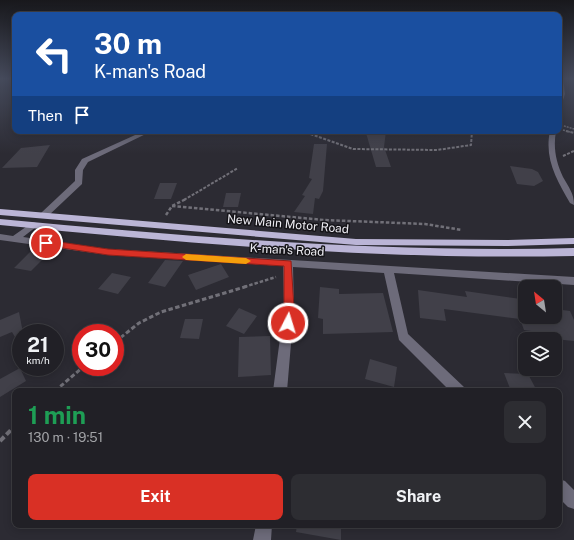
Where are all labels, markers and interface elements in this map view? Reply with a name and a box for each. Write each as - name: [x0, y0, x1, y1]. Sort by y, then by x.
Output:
- text: 30 m: [94, 27, 162, 60]
- icon: left: [28, 28, 80, 80]
- text: K-man's Road: [94, 61, 206, 82]
- icon: arrive: [71, 104, 93, 126]
- text: Then: [28, 107, 63, 124]
- street label: New Main Motor Road: [226, 212, 350, 236]
- pin: [29, 226, 63, 260]
- icon: arrive: [35, 232, 57, 254]
- street label: K-man's Road: [249, 241, 325, 259]
- north arrow: [518, 280, 562, 324]
- map controls: [518, 280, 562, 376]
- position arrow: [267, 302, 309, 344]
- speed limit sign: 30: [72, 324, 124, 376]
- button: layers: [518, 332, 562, 376]
- text: 21: [27, 333, 49, 357]
- text: km/h: [26, 354, 50, 366]
- text: 1 min: [28, 401, 86, 429]
- button: close: [504, 401, 546, 443]
- text: 130 m · 19:51: [28, 430, 103, 445]
- button: Exit: [28, 474, 283, 520]
- button: Share: [291, 474, 546, 520]

